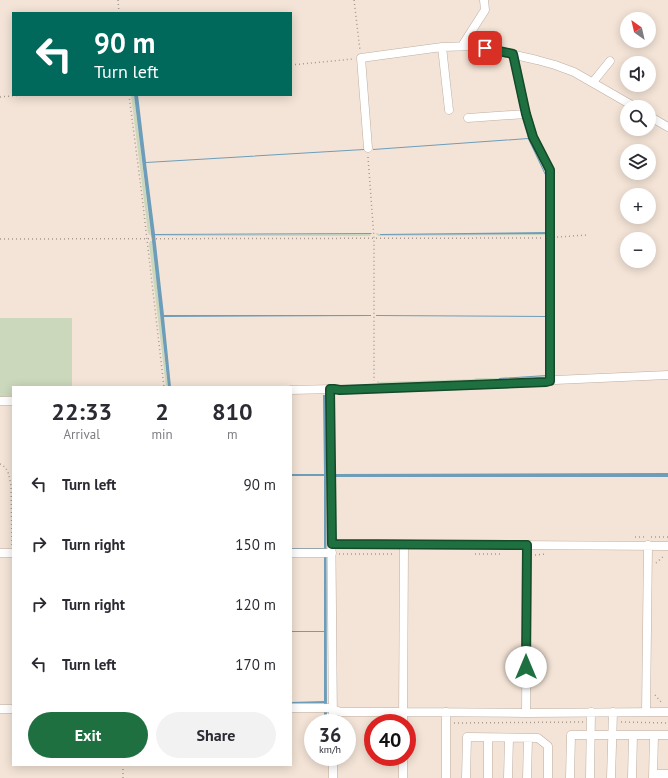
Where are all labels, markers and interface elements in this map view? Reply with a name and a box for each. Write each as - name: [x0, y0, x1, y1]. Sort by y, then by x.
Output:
- north arrow: [620, 12, 656, 48]
- map controls: [620, 12, 656, 268]
- text: 90 m: [94, 24, 155, 61]
- icon: left: [28, 28, 80, 80]
- pin: [468, 31, 502, 65]
- icon: arrive: [474, 37, 496, 59]
- button: sound: [620, 56, 656, 92]
- text: Turn left: [94, 60, 159, 83]
- button: search: [620, 100, 656, 136]
- button: layers: [620, 144, 656, 180]
- button: +: [620, 188, 656, 224]
- button: −: [620, 232, 656, 268]
- text: 22:33: [51, 396, 112, 427]
- text: 2: [155, 396, 169, 427]
- text: 810: [212, 396, 253, 427]
- text: Arrival: [64, 426, 100, 443]
- text: min: [151, 426, 173, 443]
- text: m: [227, 426, 238, 443]
- icon: left: [28, 473, 50, 495]
- text: Turn left: [62, 475, 116, 494]
- text: 90 m: [243, 475, 276, 494]
- icon: right: [28, 533, 50, 555]
- text: Turn right: [62, 535, 125, 554]
- text: 150 m: [235, 535, 276, 554]
- icon: right: [28, 593, 50, 615]
- text: Turn right: [62, 595, 125, 614]
- text: 120 m: [235, 595, 276, 614]
- position arrow: [505, 646, 547, 688]
- icon: left: [28, 653, 50, 675]
- text: Turn left: [62, 655, 116, 674]
- text: 170 m: [235, 655, 276, 674]
- button: Exit: [28, 712, 148, 758]
- button: Share: [156, 712, 276, 758]
- speed limit sign: 40: [364, 714, 416, 766]
- text: 36: [319, 722, 341, 748]
- text: km/h: [319, 743, 341, 756]

